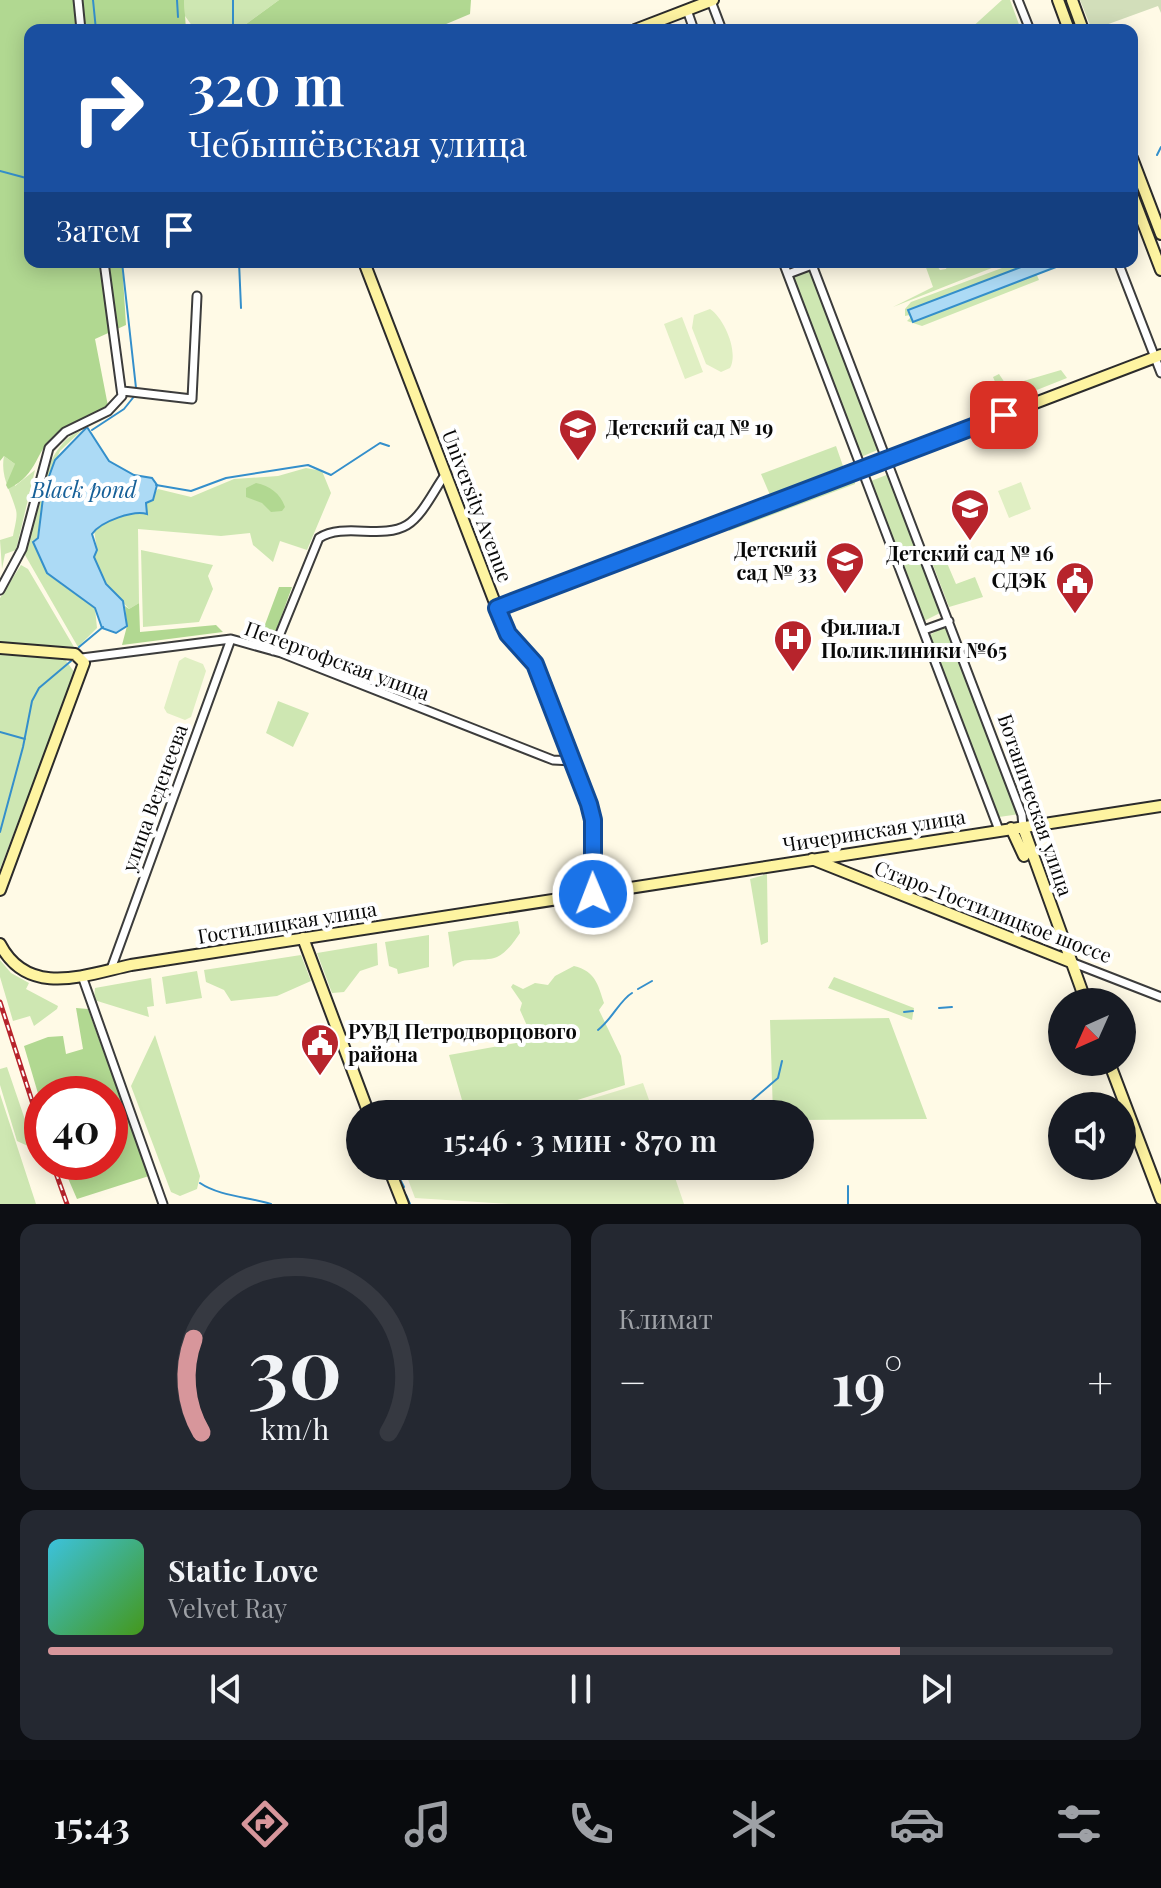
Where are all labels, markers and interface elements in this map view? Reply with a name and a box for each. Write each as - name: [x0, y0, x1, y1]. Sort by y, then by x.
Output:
- text: 320 m: [188, 46, 344, 121]
- icon: right: [56, 56, 160, 160]
- text: Чебышёвская улица: [188, 118, 527, 166]
- icon: arrive: [157, 208, 201, 252]
- text: Затем: [56, 210, 141, 250]
- pin: [970, 381, 1038, 449]
- icon: arrive: [982, 393, 1026, 437]
- school or university icon: Детский сад № 19: [557, 407, 599, 462]
- place label: Детский сад № 19: [606, 413, 773, 440]
- street label: University Avenue: [437, 425, 520, 586]
- water label: Black pond: [30, 474, 138, 504]
- school or university icon: Детский сад № 16: [949, 487, 991, 542]
- place label: Детский сад № 33: [734, 535, 817, 585]
- place label: Детский сад № 16: [886, 539, 1054, 566]
- school or university icon: Детский сад № 33: [824, 540, 866, 595]
- public building icon: СДЭК: [1054, 560, 1096, 615]
- place label: СДЭК: [991, 566, 1048, 593]
- place label: Филиал Поликлиники №65: [821, 613, 1007, 663]
- street label: Петергофская улица: [241, 614, 434, 706]
- hospital icon: Филиал Поликлиники №65: [772, 618, 814, 673]
- street label: Ботаническая улица: [993, 710, 1080, 899]
- street label: улица Веденеева: [114, 720, 193, 876]
- street label: Чичеринская улица: [780, 802, 967, 857]
- position arrow: [551, 852, 635, 936]
- street label: Старо-Гостилицкое шоссе: [871, 853, 1116, 968]
- street label: Гостилицкая улица: [195, 894, 378, 949]
- north arrow: [1048, 988, 1136, 1076]
- map controls: [1048, 988, 1136, 1180]
- place label: РУВД Петродворцового района: [348, 1017, 577, 1067]
- public building icon: РУВД Петродворцового района: [299, 1022, 341, 1077]
- speed limit sign: 40: [24, 1076, 128, 1180]
- button: sound: [1048, 1092, 1136, 1180]
- text: 15:46 · 3 мин · 870 m: [443, 1120, 717, 1160]
- text: Климат: [619, 1301, 713, 1336]
- text: 30: [248, 1309, 342, 1420]
- text: 19°: [831, 1341, 903, 1421]
- text: −: [619, 1351, 647, 1410]
- text: +: [1087, 1351, 1113, 1410]
- text: km/h: [261, 1409, 330, 1447]
- text: Static Love: [168, 1550, 318, 1590]
- text: Velvet Ray: [168, 1590, 287, 1625]
- icon: previous: [204, 1667, 248, 1711]
- icon: pause: [559, 1667, 603, 1711]
- icon: next: [914, 1667, 958, 1711]
- icon: directions: [237, 1796, 293, 1852]
- icon: music: [400, 1796, 456, 1852]
- icon: phone: [563, 1796, 619, 1852]
- icon: climate: [726, 1796, 782, 1852]
- icon: car: [889, 1796, 945, 1852]
- icon: filters: [1051, 1796, 1107, 1852]
- text: 15:43: [53, 1800, 130, 1848]

